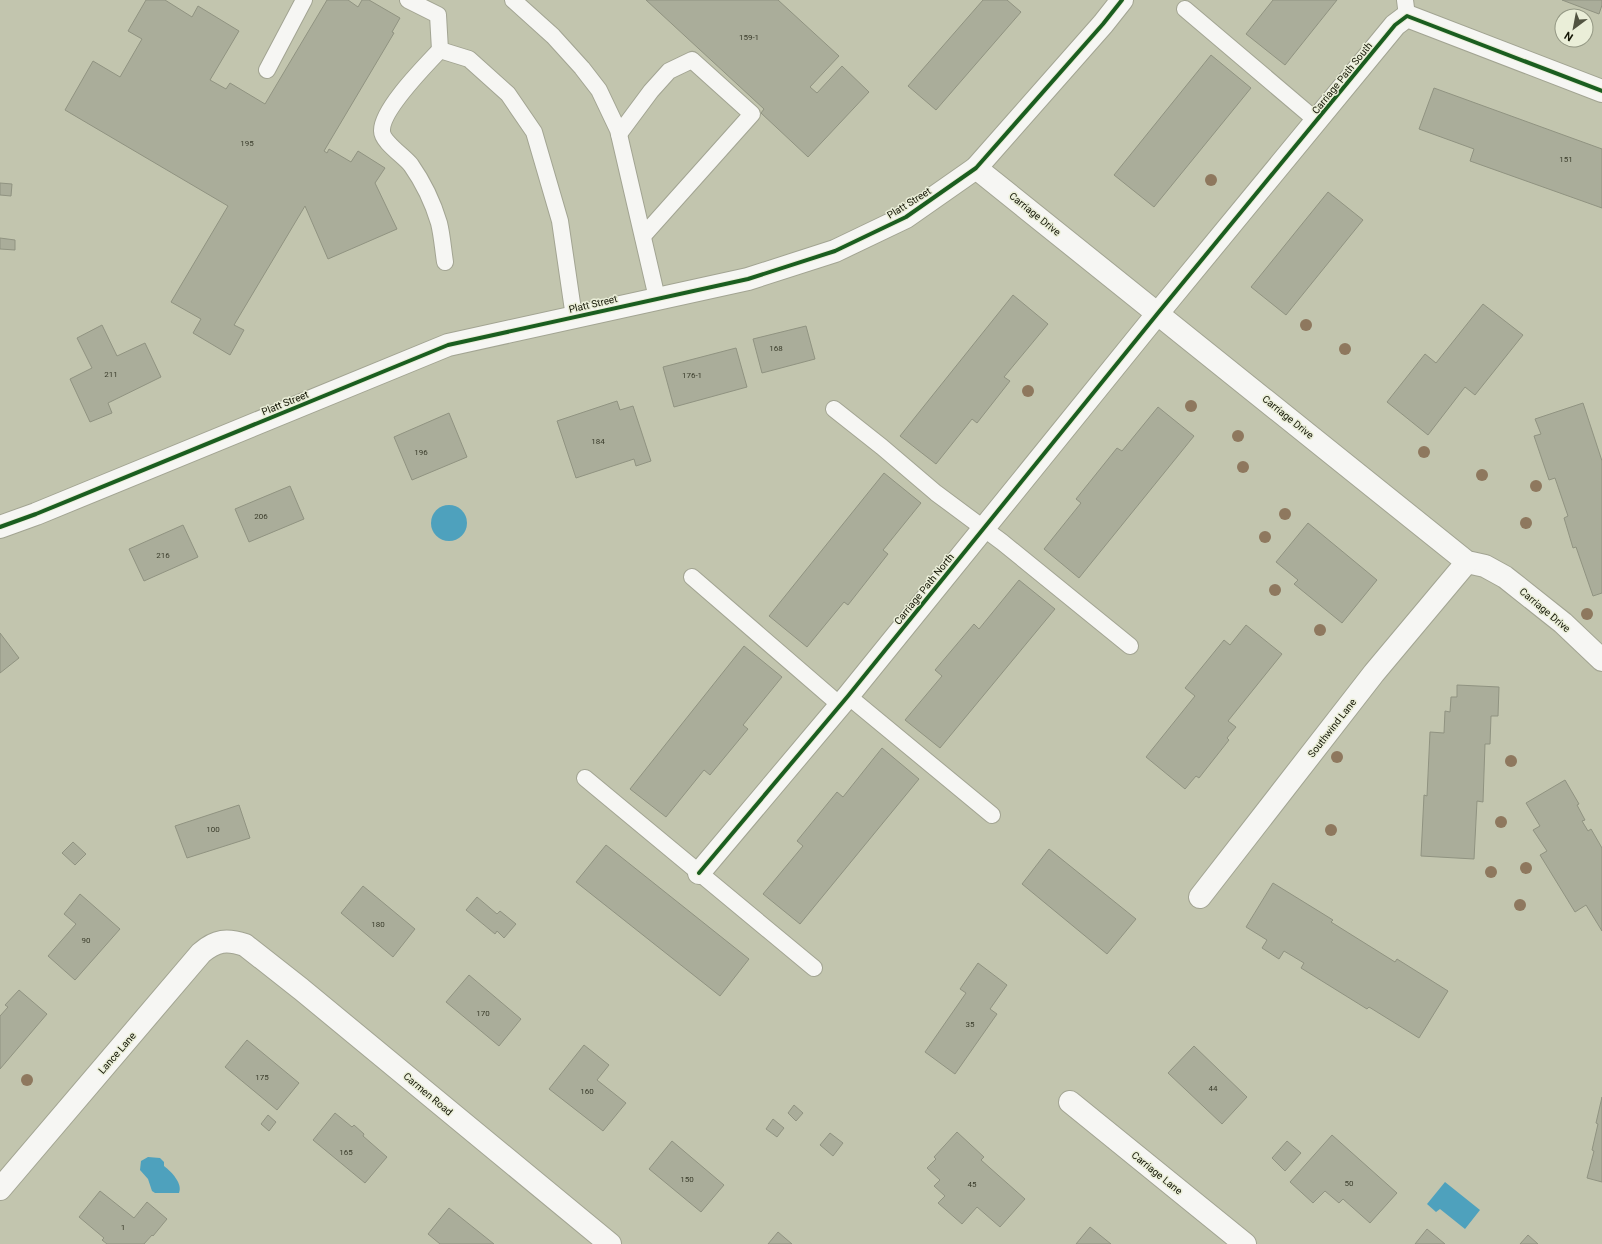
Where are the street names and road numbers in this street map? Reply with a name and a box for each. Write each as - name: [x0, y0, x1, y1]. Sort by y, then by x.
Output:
- street label: Carriage Path South: [1310, 40, 1374, 116]
- street label: Platt Street: [885, 185, 933, 221]
- street label: Carriage Drive: [1007, 190, 1063, 238]
- street label: Platt Street: [568, 293, 618, 315]
- street label: Platt Street: [260, 389, 310, 417]
- street label: Carriage Drive: [1260, 393, 1316, 441]
- street label: Carriage Path North: [892, 551, 956, 627]
- street label: Carriage Drive: [1518, 586, 1572, 634]
- street label: Southwind Lane: [1306, 697, 1358, 759]
- street label: Lance Lane: [96, 1030, 138, 1076]
- street label: Carmen Road: [401, 1070, 455, 1118]
- street label: Carriage Lane: [1130, 1149, 1184, 1197]

